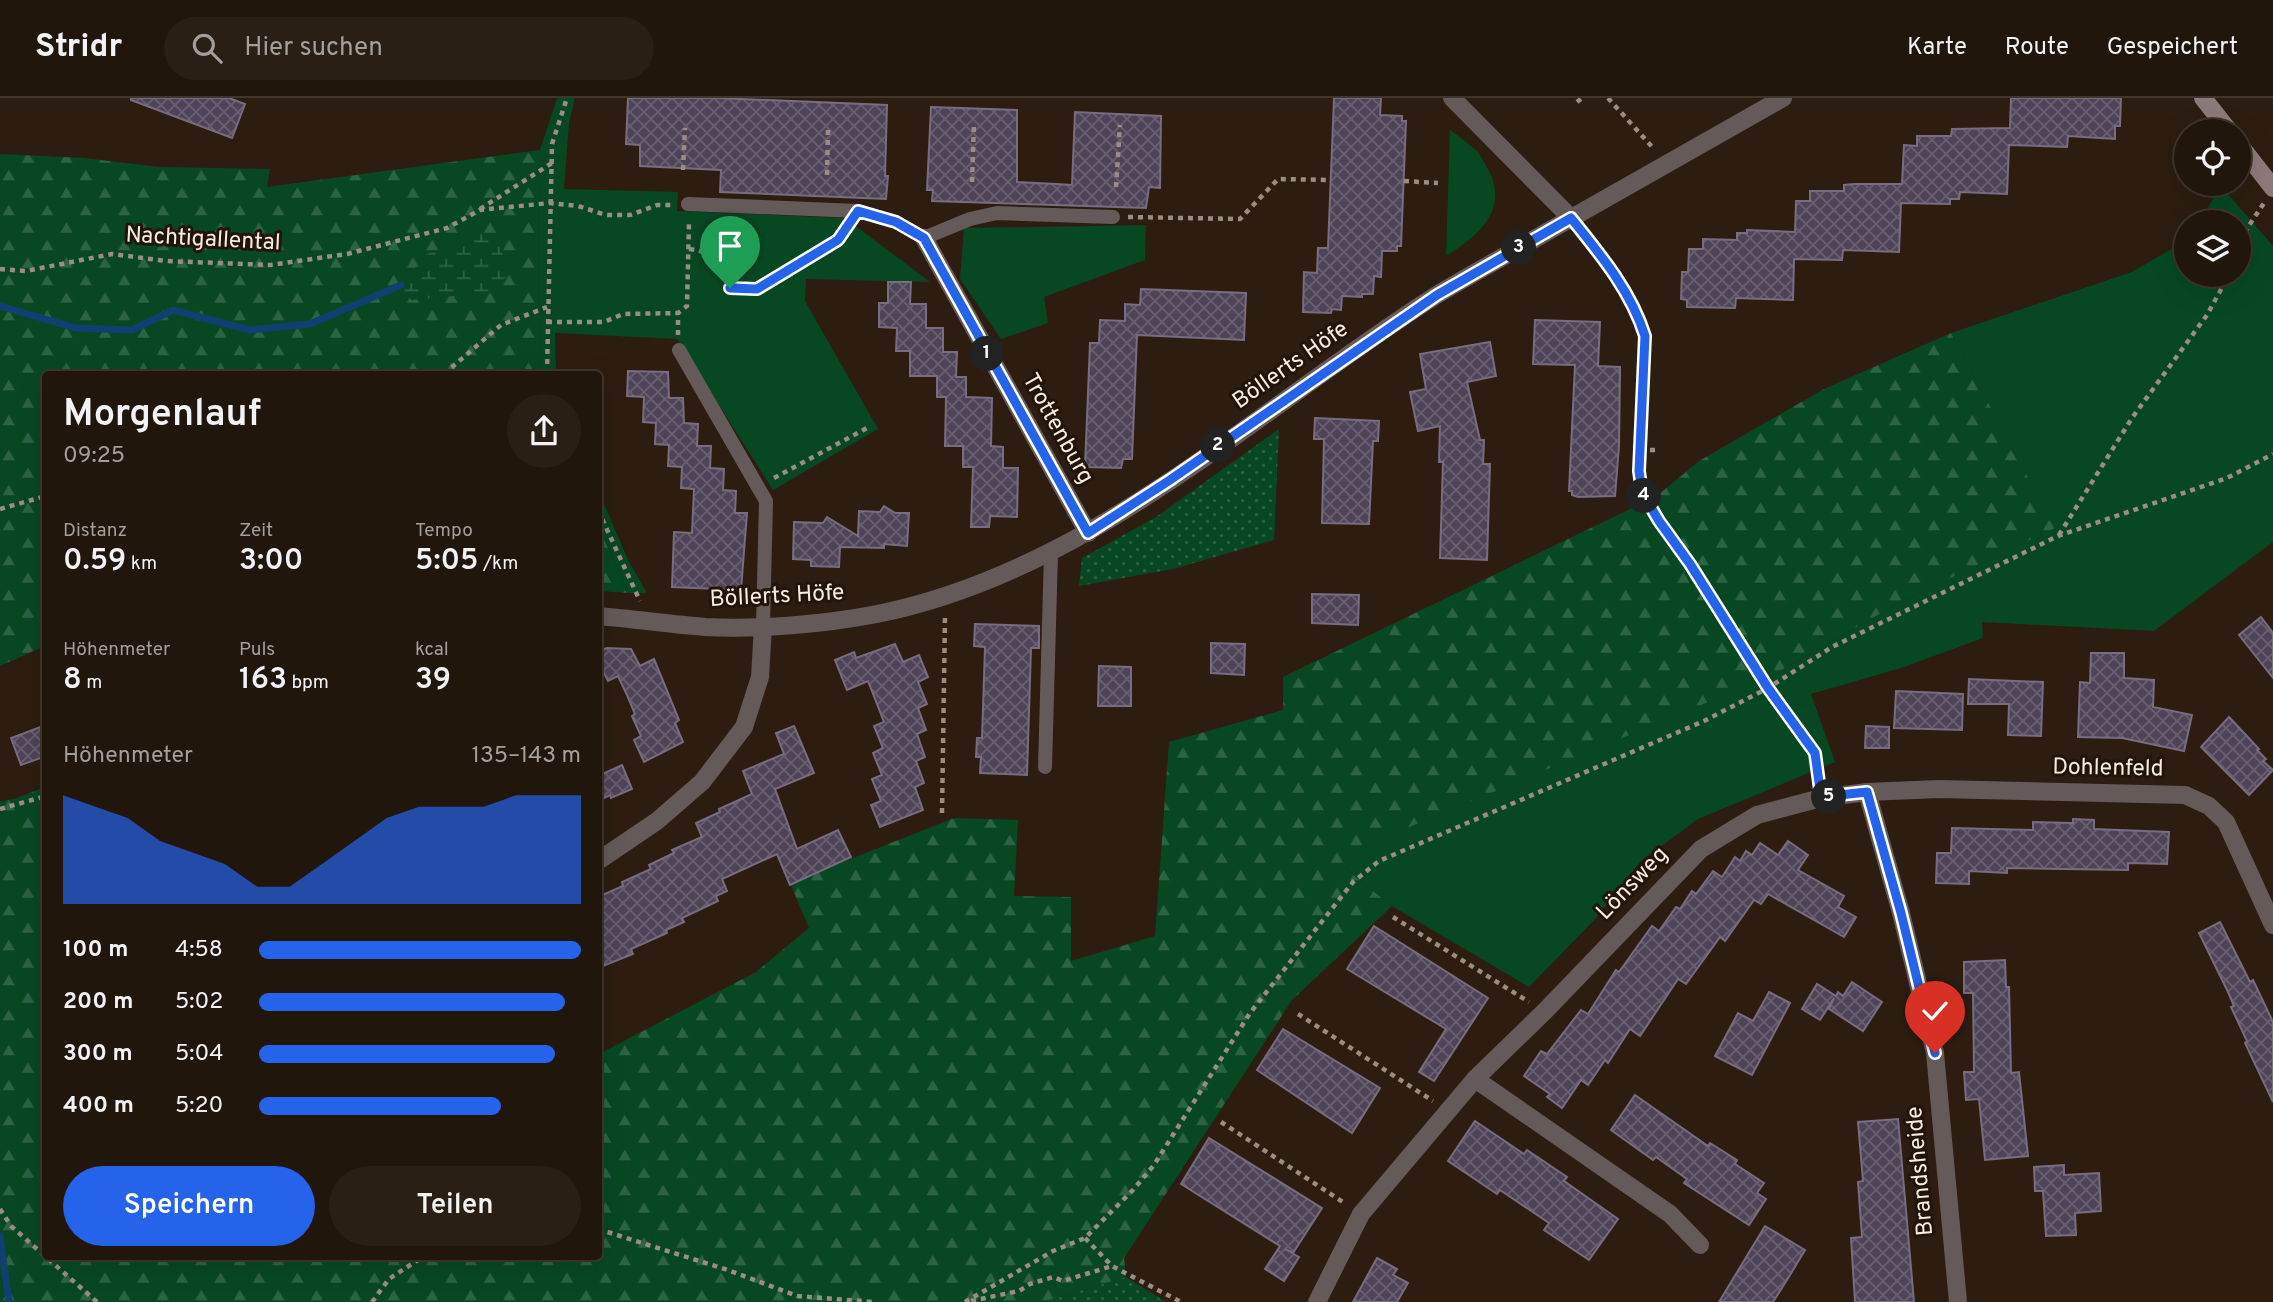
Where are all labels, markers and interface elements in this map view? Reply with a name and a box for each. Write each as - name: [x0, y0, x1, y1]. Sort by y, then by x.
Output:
- search box: [164, 17, 654, 80]
- text: Stridr: [35, 27, 122, 69]
- icon: search: [188, 29, 226, 67]
- text: Hier suchen: [244, 32, 383, 65]
- text: Karte: [1907, 33, 1967, 63]
- text: Route: [2005, 33, 2069, 63]
- text: Gespeichert: [2107, 33, 2238, 63]
- map controls: [2174, 119, 2251, 287]
- button: locate: [2174, 119, 2251, 196]
- button: layers: [2174, 210, 2251, 287]
- pin: [700, 216, 760, 288]
- street label: Nachtigallental: [125, 221, 281, 259]
- icon: arrive: [711, 227, 749, 265]
- pin: 3: [1502, 230, 1536, 266]
- text: 3: [1513, 235, 1524, 259]
- street label: Böllerts Höfe: [1227, 315, 1355, 417]
- pin: 1: [970, 336, 1004, 372]
- text: 1: [983, 341, 990, 365]
- street label: Trottenburg: [1015, 369, 1099, 489]
- text: Morgenlauf: [63, 391, 261, 440]
- button: share: [507, 394, 581, 468]
- pin: 2: [1200, 428, 1236, 464]
- text: 2: [1212, 433, 1223, 457]
- text: 09:25: [63, 442, 125, 471]
- pin: 4: [1626, 478, 1662, 514]
- text: 4: [1637, 483, 1650, 507]
- text: Distanz: [63, 519, 127, 543]
- text: Zeit: [239, 519, 273, 543]
- text: Tempo: [415, 519, 473, 543]
- text: 0.59: [63, 543, 126, 580]
- text: 3:00: [239, 543, 303, 580]
- text: 5:05: [415, 543, 479, 580]
- text: km: [126, 552, 157, 576]
- text: /km: [479, 552, 518, 576]
- street label: Böllerts Höfe: [709, 579, 845, 615]
- text: Höhenmeter: [63, 638, 170, 662]
- text: Puls: [239, 638, 275, 662]
- text: kcal: [415, 638, 449, 662]
- text: 8: [63, 662, 82, 699]
- text: 163: [239, 662, 287, 699]
- text: 39: [415, 662, 451, 699]
- text: m: [82, 671, 102, 695]
- text: bpm: [287, 671, 329, 695]
- text: Höhenmeter: [63, 742, 193, 771]
- text: 135–143 m: [471, 742, 581, 771]
- street label: Dohlenfeld: [2052, 754, 2164, 784]
- pin: 5: [1812, 780, 1846, 814]
- text: 5: [1823, 784, 1834, 808]
- street label: Lönsweg: [1591, 841, 1675, 927]
- text: 100 m: [63, 936, 128, 965]
- text: 4:58: [175, 936, 223, 965]
- pin: [1905, 981, 1965, 1053]
- text: 200 m: [63, 988, 133, 1017]
- text: 5:02: [175, 988, 223, 1017]
- icon: check: [1916, 992, 1954, 1030]
- text: 300 m: [63, 1040, 133, 1069]
- text: 5:04: [175, 1040, 224, 1069]
- text: 400 m: [63, 1092, 134, 1121]
- text: 5:20: [175, 1092, 223, 1121]
- street label: Brandsheide: [1901, 1105, 1941, 1237]
- button: Speichern: [63, 1166, 315, 1246]
- button: Teilen: [329, 1166, 581, 1246]

